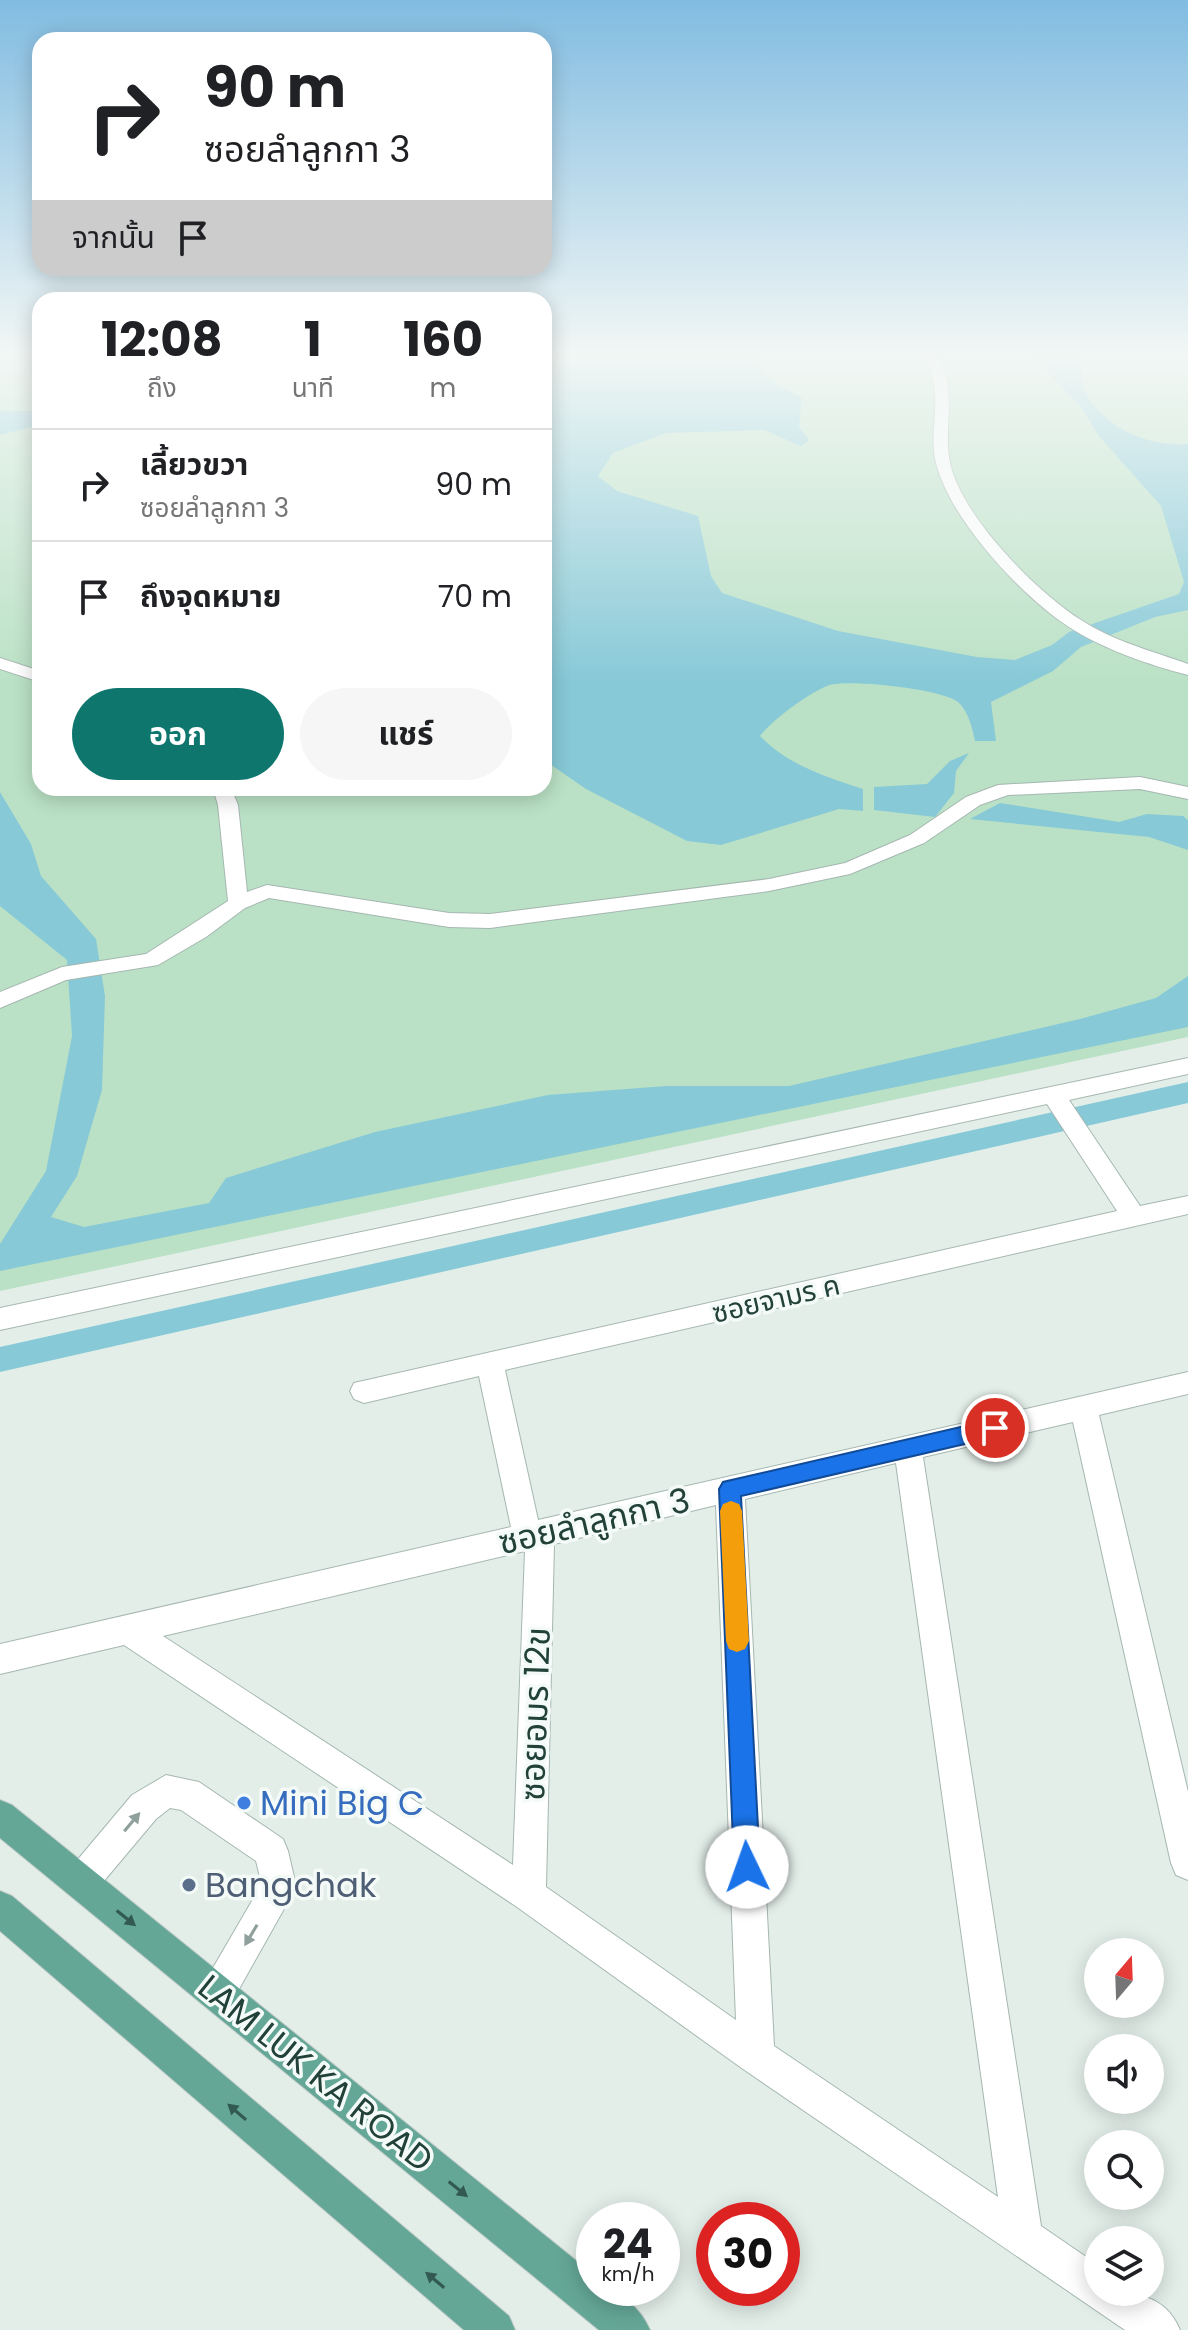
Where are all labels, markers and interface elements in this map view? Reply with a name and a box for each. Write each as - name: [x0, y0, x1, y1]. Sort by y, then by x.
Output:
- text: 90 m: [204, 48, 346, 127]
- icon: right: [72, 64, 176, 168]
- text: ซอยลำลูกกา 3: [204, 124, 410, 175]
- text: จากนั้น: [72, 216, 155, 259]
- icon: arrive: [171, 216, 215, 260]
- text: 12:08: [101, 306, 223, 373]
- text: 1: [304, 306, 322, 373]
- text: 160: [403, 306, 483, 373]
- text: ถึง: [147, 370, 177, 406]
- text: นาที: [292, 370, 334, 406]
- text: m: [430, 370, 456, 406]
- text: เลี้ยวขวา: [140, 443, 248, 486]
- icon: right: [72, 463, 116, 507]
- text: 90 m: [435, 463, 512, 506]
- text: ซอยลำลูกกา 3: [140, 490, 289, 526]
- icon: arrive: [72, 575, 116, 619]
- text: ถึงจุดหมาย: [140, 575, 281, 618]
- text: 70 m: [438, 575, 512, 618]
- button: ออก: [72, 688, 284, 780]
- button: แชร์: [300, 688, 512, 780]
- street label: ซอยจามร ค: [708, 1265, 844, 1333]
- pin: [961, 1394, 1029, 1462]
- icon: arrive: [973, 1406, 1017, 1450]
- street label: ซอยลำลูกกา 3: [494, 1476, 694, 1566]
- street label: ซอยอมร 12ข: [508, 1626, 562, 1802]
- place label: Mini Big C: [260, 1779, 424, 1827]
- marker: Mini Big C: [235, 1794, 253, 1812]
- one-way arrow: [123, 1812, 140, 1832]
- position arrow: [705, 1825, 789, 1909]
- place label: Bangchak: [205, 1861, 377, 1909]
- marker: Bangchak: [180, 1876, 198, 1894]
- one-way arrow: [116, 1909, 136, 1926]
- one-way arrow: [244, 1924, 258, 1946]
- north arrow: [1084, 1938, 1164, 2018]
- map controls: [1084, 1938, 1164, 2306]
- street label: LAM LUK KA ROAD: [188, 1963, 444, 2183]
- button: sound: [1084, 2034, 1164, 2114]
- one-way arrow: [227, 2104, 247, 2121]
- button: search: [1084, 2130, 1164, 2210]
- one-way arrow: [448, 2180, 468, 2197]
- speed limit sign: 30: [696, 2202, 800, 2306]
- text: 24: [603, 2216, 653, 2272]
- button: layers: [1084, 2226, 1164, 2306]
- text: km/h: [601, 2260, 655, 2288]
- one-way arrow: [425, 2272, 445, 2289]

